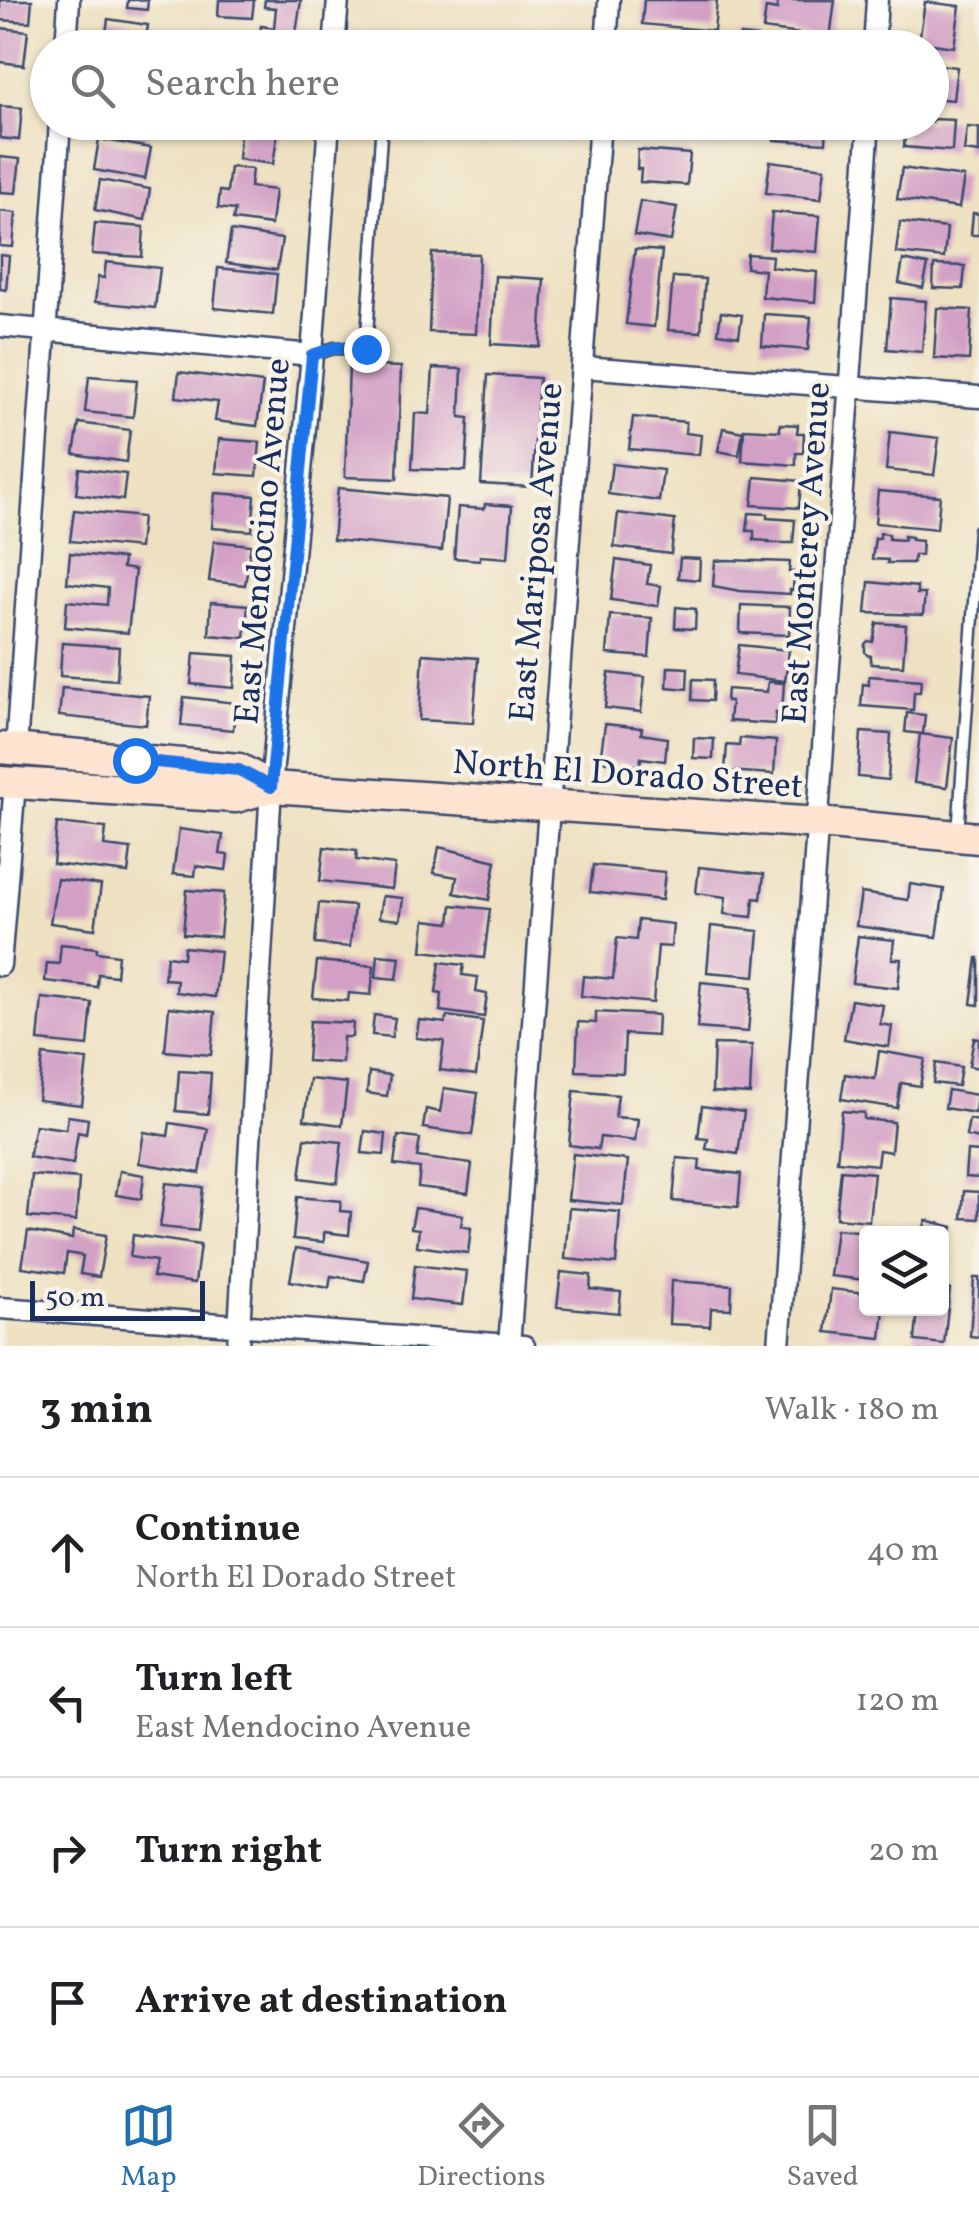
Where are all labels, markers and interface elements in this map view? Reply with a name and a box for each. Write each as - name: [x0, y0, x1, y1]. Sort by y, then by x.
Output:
- search box: [30, 30, 949, 140]
- icon: search: [65, 58, 120, 113]
- text: Search here: [145, 59, 340, 112]
- route end: [344, 327, 390, 373]
- street label: East Mendocino Avenue: [224, 356, 304, 726]
- street label: East Monterey Avenue: [772, 380, 844, 726]
- street label: East Mariposa Avenue: [499, 381, 577, 724]
- route start: [113, 738, 159, 784]
- street label: North El Dorado Street: [451, 740, 805, 812]
- map controls: [859, 1226, 949, 1316]
- button: layers: [859, 1226, 949, 1316]
- scale bar: [30, 1276, 205, 1320]
- text: 50 m: [45, 1279, 105, 1318]
- text: 3 min: [40, 1382, 153, 1441]
- text: Walk · 180 m: [765, 1389, 939, 1433]
- text: Continue: [135, 1504, 300, 1557]
- icon: ahead: [40, 1525, 95, 1580]
- text: 40 m: [867, 1530, 939, 1574]
- text: North El Dorado Street: [135, 1557, 456, 1601]
- text: Turn left: [135, 1654, 292, 1707]
- icon: left: [40, 1675, 95, 1730]
- text: 120 m: [856, 1680, 939, 1724]
- text: East Mendocino Avenue: [135, 1707, 471, 1751]
- icon: right: [40, 1825, 95, 1880]
- text: Turn right: [135, 1826, 322, 1879]
- text: 20 m: [868, 1830, 939, 1874]
- icon: arrive: [40, 1975, 95, 2030]
- text: Arrive at destination: [135, 1976, 508, 2029]
- tab: Map: [120, 2098, 176, 2197]
- tab: Directions: [417, 2098, 546, 2197]
- tab: Saved: [786, 2098, 859, 2197]

